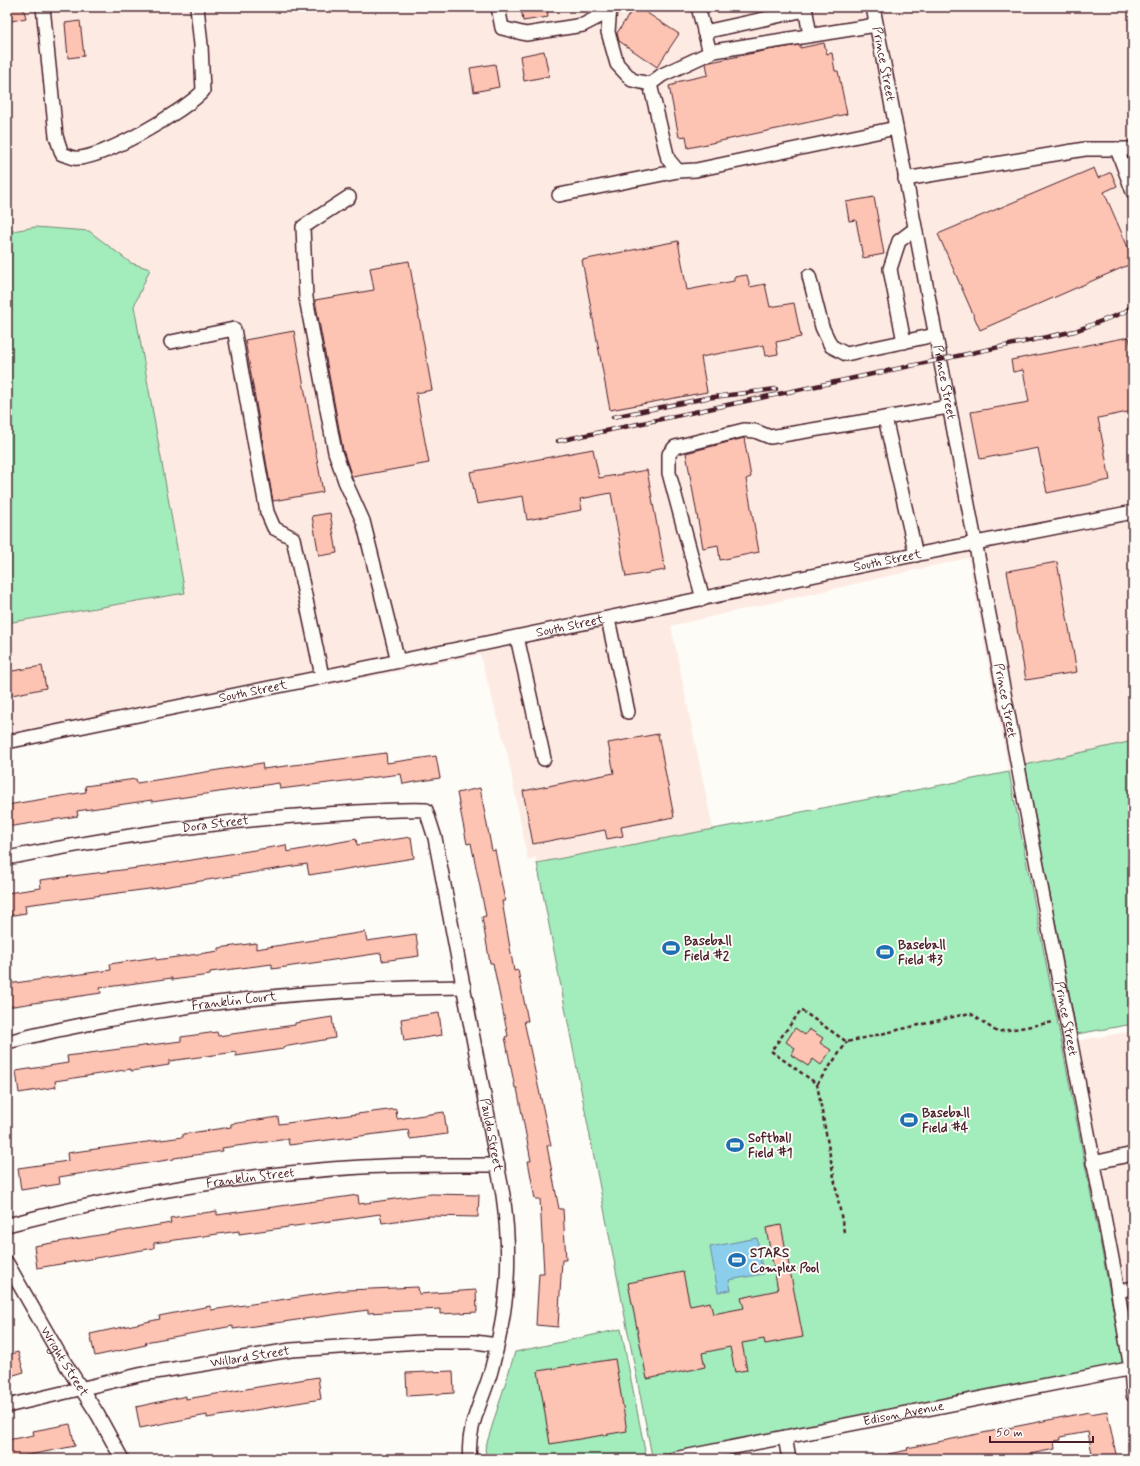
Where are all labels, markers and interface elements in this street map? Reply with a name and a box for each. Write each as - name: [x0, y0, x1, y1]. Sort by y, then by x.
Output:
- street label: Prince Street: [868, 25, 899, 103]
- street label: Prince Street: [929, 343, 960, 421]
- street label: South Street: [852, 545, 923, 576]
- street label: South Street: [535, 610, 606, 641]
- street label: Prince Street: [990, 662, 1021, 739]
- street label: South Street: [217, 676, 289, 707]
- street label: Dora Street: [181, 812, 250, 837]
- place label: Baseball Field #2: [684, 933, 733, 965]
- place label: Baseball Field #3: [898, 937, 947, 969]
- sports icon: Baseball Field #2: [661, 938, 681, 958]
- sports icon: Baseball Field #3: [875, 942, 895, 962]
- street label: Prince Street: [1051, 980, 1082, 1058]
- street label: Franklin Court: [191, 988, 278, 1014]
- street label: Pauldo Street: [476, 1097, 507, 1173]
- place label: Baseball Field #4: [922, 1105, 971, 1137]
- sports icon: Baseball Field #4: [899, 1110, 919, 1130]
- place label: Softball Field #1: [748, 1130, 793, 1162]
- sports icon: Softball Field #1: [725, 1135, 745, 1155]
- street label: Franklin Street: [205, 1164, 295, 1192]
- place label: STARS Complex Pool: [750, 1245, 820, 1277]
- sports icon: STARS Complex Pool: [727, 1250, 747, 1270]
- street label: Wright Street: [37, 1323, 93, 1400]
- street label: Willard Street: [209, 1342, 291, 1371]
- street label: Edison Avenue: [862, 1397, 945, 1430]
- scale bar: [990, 1418, 1093, 1444]
- text: 50 m: [996, 1425, 1023, 1441]

